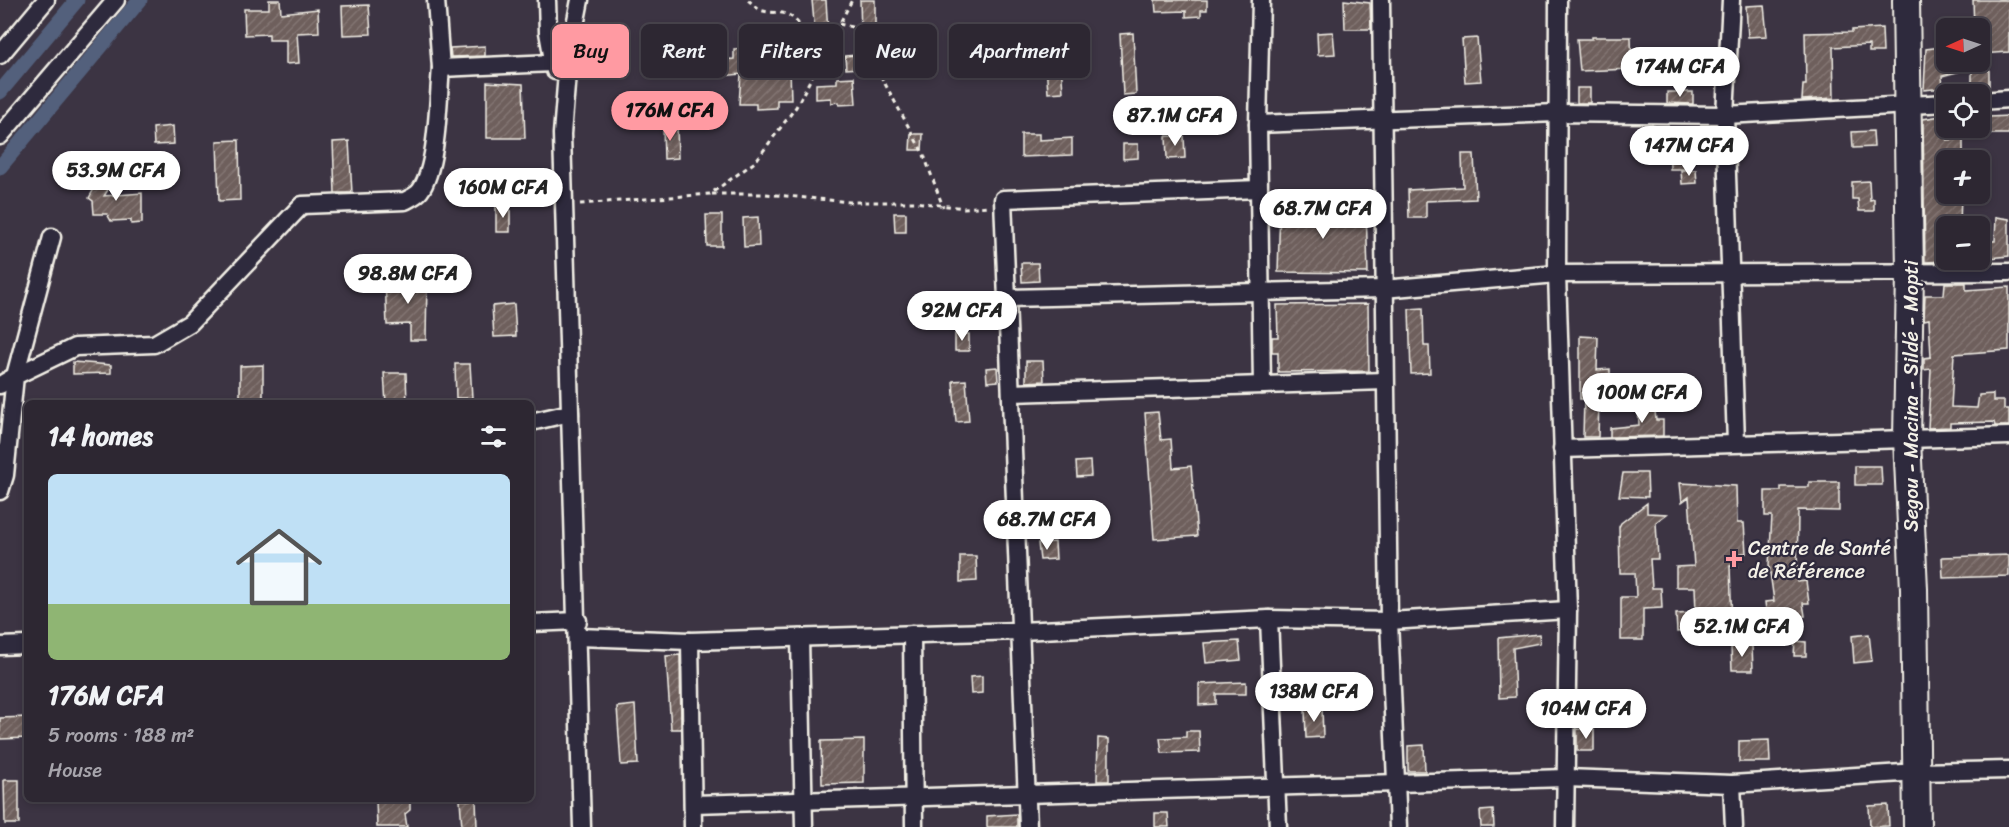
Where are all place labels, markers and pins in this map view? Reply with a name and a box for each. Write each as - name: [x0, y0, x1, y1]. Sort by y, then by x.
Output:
- pin: 174M CFA: [1618, 47, 1742, 98]
- pin: 176M CFA: [608, 91, 732, 142]
- pin: 87.1M CFA: [1106, 96, 1244, 147]
- pin: 147M CFA: [1627, 126, 1751, 177]
- pin: 53.9M CFA: [47, 151, 185, 202]
- pin: 160M CFA: [441, 168, 565, 219]
- pin: 68.7M CFA: [1254, 189, 1392, 240]
- pin: 98.8M CFA: [339, 254, 477, 305]
- pin: 92M CFA: [907, 291, 1017, 342]
- pin: 100M CFA: [1580, 373, 1704, 424]
- pin: 68.7M CFA: [978, 500, 1116, 551]
- place label: Centre de Santé de Référence: [1748, 531, 1891, 589]
- marker: Centre de Santé de Référence: [1725, 550, 1743, 568]
- pin: 52.1M CFA: [1673, 607, 1811, 658]
- pin: 138M CFA: [1252, 672, 1376, 723]
- pin: 104M CFA: [1524, 689, 1648, 740]

